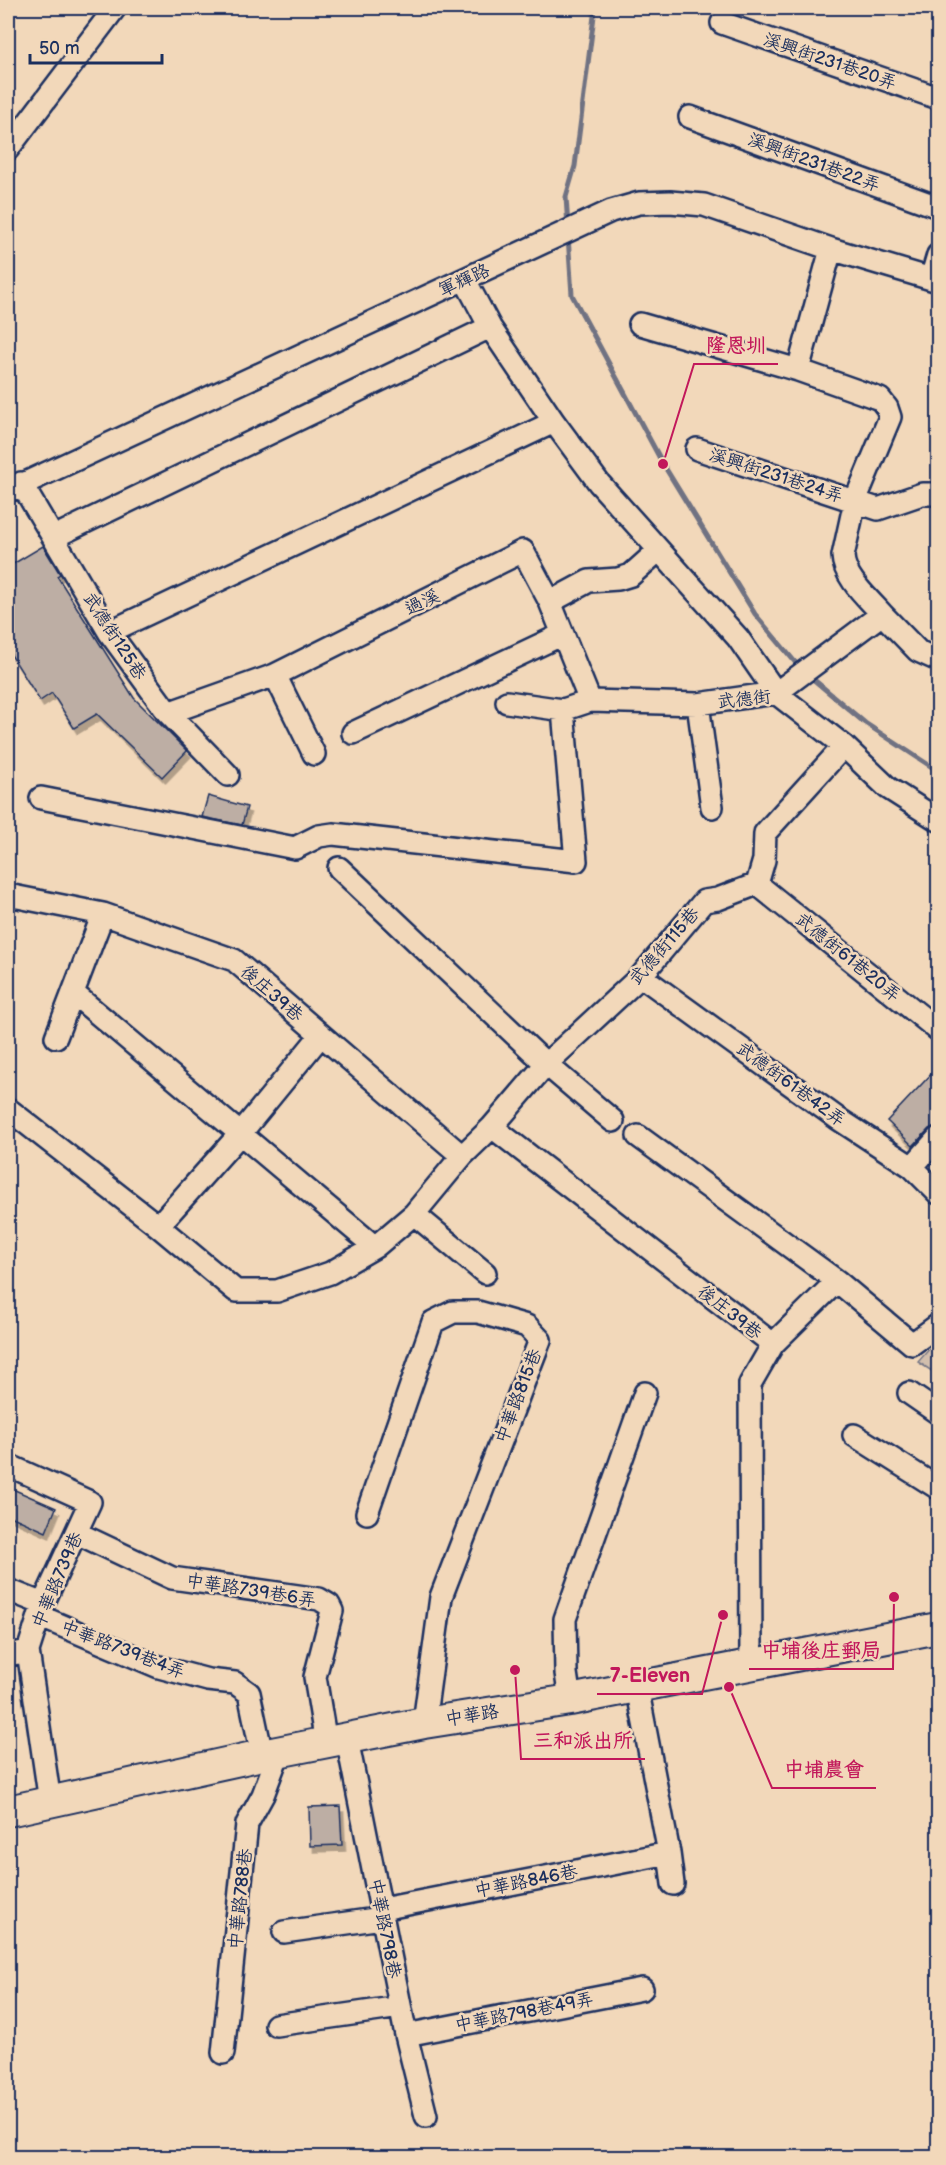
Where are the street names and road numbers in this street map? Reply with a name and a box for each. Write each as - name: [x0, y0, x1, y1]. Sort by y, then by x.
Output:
- street label: 溪興街231巷20弄: [760, 29, 899, 94]
- street label: 溪興街231巷22弄: [745, 129, 883, 196]
- street label: 軍輝路: [435, 260, 493, 301]
- street label: 溪興街231巷24弄: [706, 444, 845, 507]
- street label: 過溪: [401, 585, 443, 620]
- street label: 武德街125巷: [79, 589, 151, 684]
- street label: 武德街: [716, 686, 772, 713]
- street label: 武德街115巷: [625, 903, 704, 990]
- street label: 武德街61巷20弄: [791, 909, 904, 1006]
- street label: 後庄39巷: [236, 961, 307, 1026]
- street label: 武德街61巷42弄: [732, 1038, 849, 1131]
- street label: 後庄39巷: [693, 1281, 766, 1344]
- street label: 中華路815巷: [491, 1346, 546, 1447]
- street label: 中華路739巷: [28, 1529, 87, 1631]
- street label: 中華路739巷6弄: [184, 1570, 317, 1611]
- street label: 中華路739巷4弄: [58, 1616, 188, 1683]
- street label: 中華路: [444, 1701, 500, 1730]
- street label: 中華路788巷: [225, 1847, 256, 1951]
- street label: 中華路846巷: [473, 1861, 579, 1902]
- street label: 中華路798巷: [364, 1876, 405, 1980]
- street label: 中華路798巷49弄: [453, 1989, 595, 2036]

